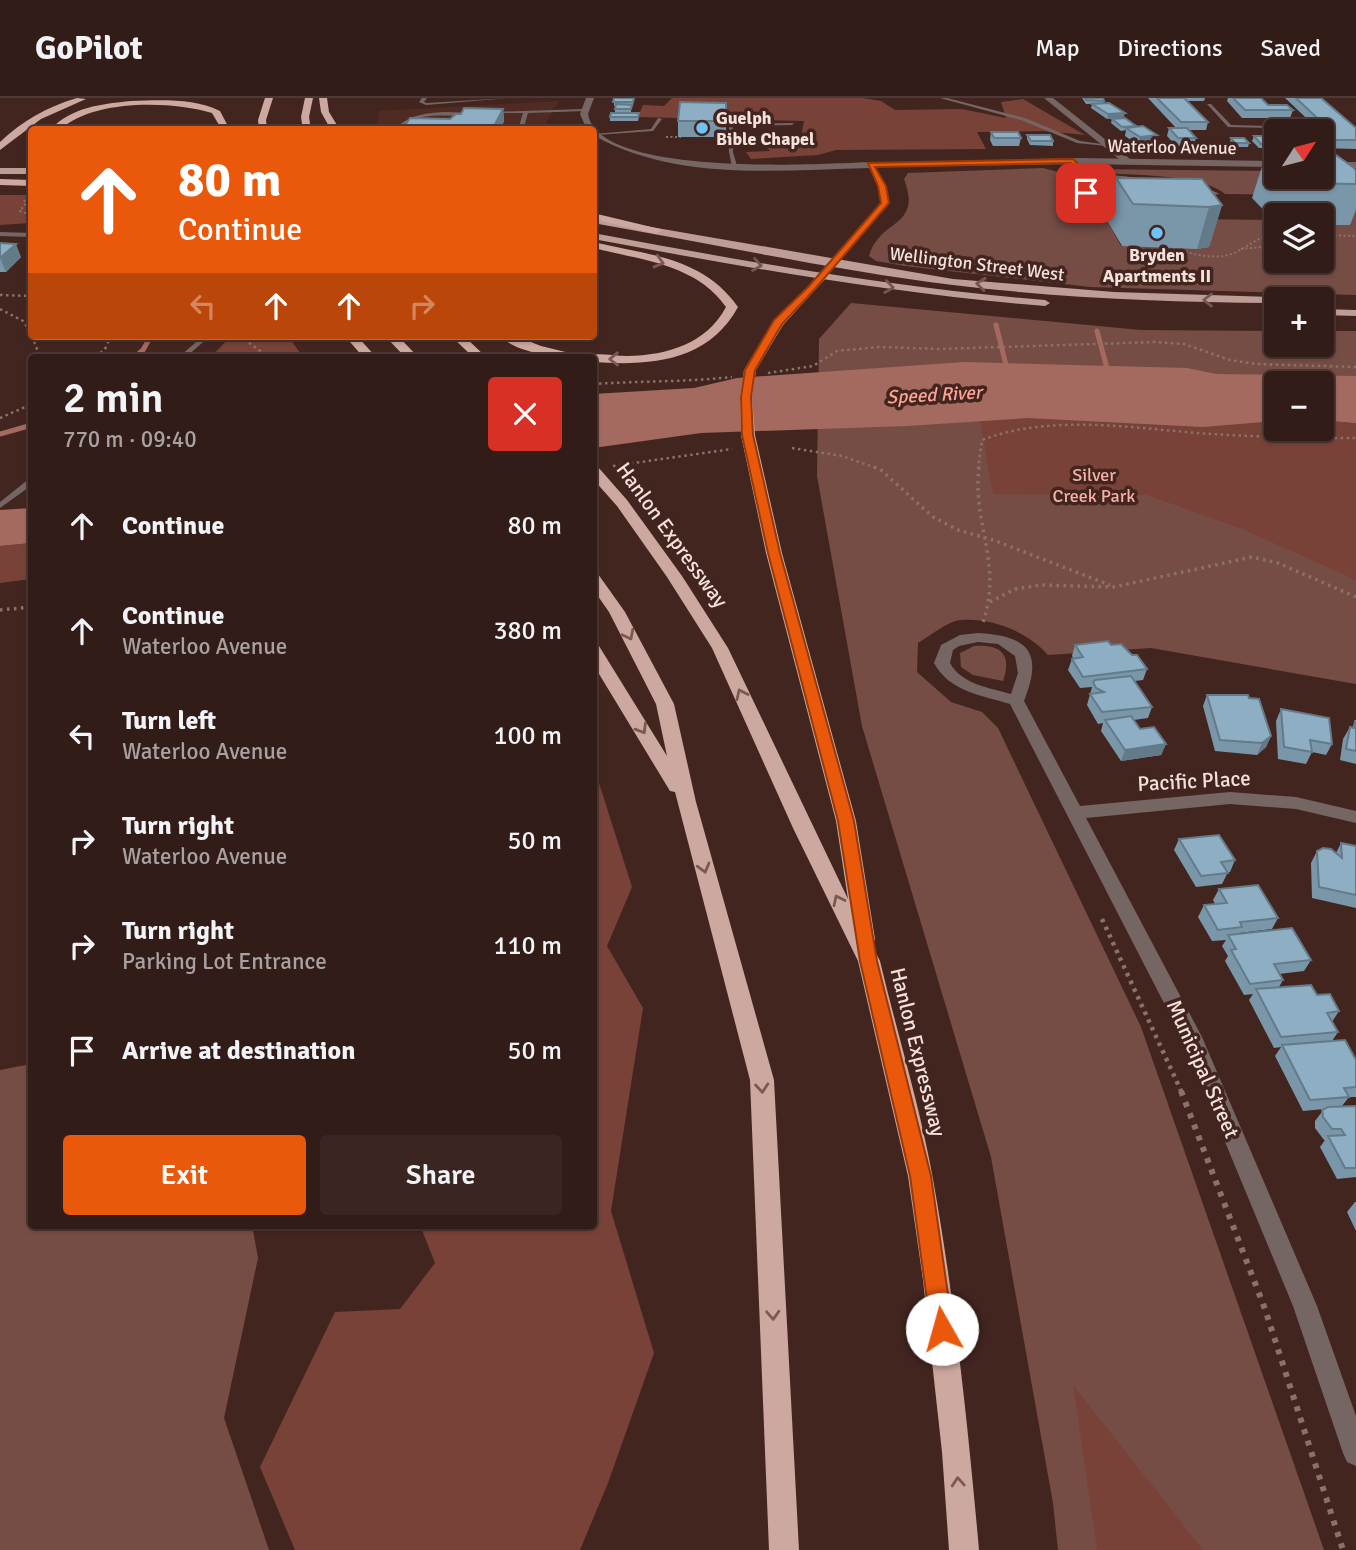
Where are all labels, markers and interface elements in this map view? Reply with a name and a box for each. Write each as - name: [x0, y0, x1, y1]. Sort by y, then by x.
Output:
- text: GoPilot: [35, 28, 143, 69]
- text: Map: [1035, 33, 1080, 63]
- text: Directions: [1118, 33, 1223, 63]
- text: Saved: [1261, 33, 1321, 63]
- place label: Guelph Bible Chapel: [716, 107, 815, 150]
- north arrow: [1264, 119, 1334, 189]
- map controls: [1264, 119, 1334, 441]
- marker: Guelph Bible Chapel: [694, 120, 710, 136]
- street label: Waterloo Avenue: [1107, 135, 1237, 159]
- text: 80 m: [178, 150, 281, 210]
- icon: ahead: [63, 154, 154, 245]
- pin: [1056, 163, 1116, 223]
- icon: arrive: [1067, 174, 1105, 212]
- button: layers: [1264, 203, 1334, 273]
- text: Continue: [178, 210, 302, 249]
- marker: Bryden Apartments II: [1149, 225, 1165, 241]
- street label: Wellington Street West: [888, 242, 1066, 286]
- place label: Bryden Apartments II: [1103, 244, 1211, 287]
- one-way arrow: [653, 254, 665, 268]
- one-way arrow: [751, 257, 763, 272]
- one-way arrow: [975, 277, 986, 292]
- one-way arrow: [883, 279, 895, 294]
- icon: left: [184, 287, 222, 325]
- icon: ahead: [257, 287, 295, 325]
- icon: ahead: [330, 287, 368, 325]
- icon: right: [403, 287, 441, 325]
- button: +: [1264, 287, 1334, 357]
- one-way arrow: [1202, 292, 1212, 308]
- one-way arrow: [609, 351, 620, 366]
- button: −: [1264, 371, 1334, 441]
- text: 2 min: [63, 373, 164, 424]
- button: close: [488, 377, 562, 451]
- water label: Speed River: [886, 380, 985, 409]
- text: 770 m · 09:40: [63, 425, 197, 454]
- street label: Hanlon Expressway: [611, 457, 734, 613]
- park label: Silver Creek Park: [1053, 464, 1135, 507]
- icon: ahead: [63, 507, 101, 545]
- text: Continue: [122, 510, 224, 542]
- text: 80 m: [507, 510, 562, 542]
- text: Continue: [122, 600, 224, 632]
- icon: ahead: [63, 612, 101, 650]
- text: 380 m: [493, 615, 562, 647]
- one-way arrow: [620, 628, 634, 640]
- text: Waterloo Avenue: [122, 632, 287, 661]
- one-way arrow: [735, 689, 749, 701]
- text: Turn left: [122, 705, 216, 737]
- icon: left: [63, 717, 101, 755]
- text: 100 m: [493, 720, 562, 752]
- one-way arrow: [634, 721, 647, 734]
- text: Waterloo Avenue: [122, 737, 287, 766]
- street label: Pacific Place: [1137, 765, 1251, 797]
- text: Turn right: [122, 810, 234, 842]
- icon: right: [63, 822, 101, 860]
- text: 50 m: [507, 825, 562, 857]
- text: Waterloo Avenue: [122, 842, 287, 871]
- one-way arrow: [696, 861, 711, 873]
- one-way arrow: [833, 895, 847, 907]
- text: Turn right: [122, 915, 234, 947]
- icon: right: [63, 927, 101, 965]
- text: 110 m: [493, 930, 562, 962]
- text: Parking Lot Entrance: [122, 947, 327, 976]
- street label: Hanlon Expressway: [884, 965, 952, 1139]
- street label: Municipal Street: [1161, 996, 1245, 1142]
- icon: arrive: [63, 1032, 101, 1070]
- text: Arrive at destination: [122, 1035, 355, 1067]
- text: 50 m: [507, 1035, 562, 1067]
- one-way arrow: [754, 1082, 769, 1093]
- button: Exit: [63, 1135, 306, 1215]
- button: Share: [320, 1135, 562, 1215]
- position arrow: [905, 1292, 979, 1366]
- one-way arrow: [765, 1310, 780, 1321]
- one-way arrow: [951, 1476, 966, 1487]

